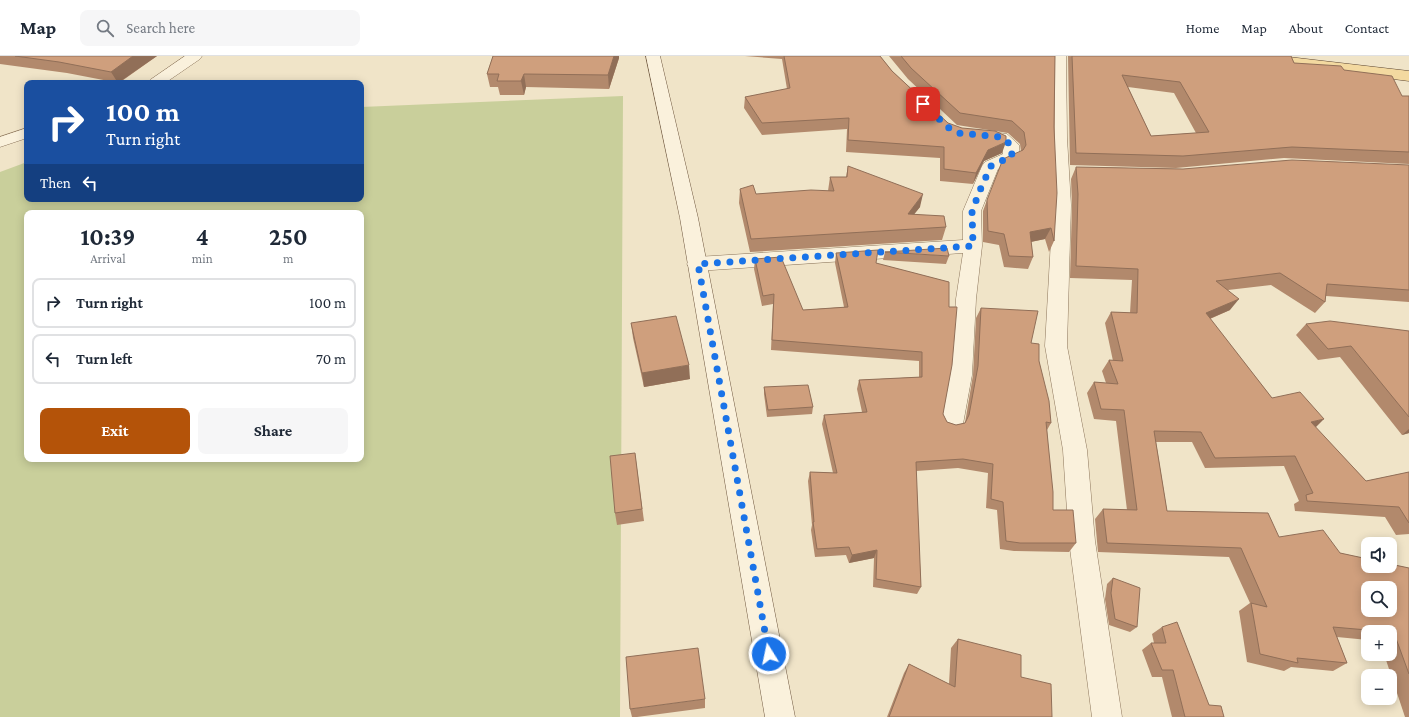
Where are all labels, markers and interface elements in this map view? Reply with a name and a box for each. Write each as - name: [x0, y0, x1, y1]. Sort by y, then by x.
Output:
- search box: [80, 10, 360, 46]
- text: Map: [20, 17, 56, 38]
- icon: search: [94, 17, 116, 39]
- text: Search here: [126, 20, 195, 36]
- text: Home: [1186, 20, 1219, 36]
- text: Map: [1241, 20, 1267, 36]
- text: About: [1289, 20, 1323, 36]
- text: Contact: [1345, 20, 1389, 36]
- pin: [906, 87, 940, 121]
- icon: arrive: [912, 93, 934, 115]
- icon: right: [40, 96, 92, 148]
- text: 100 m: [106, 96, 180, 127]
- text: Turn right: [106, 129, 180, 149]
- icon: left: [79, 172, 101, 194]
- text: Then: [40, 175, 71, 191]
- text: 10:39: [80, 223, 135, 250]
- text: 4: [196, 223, 209, 250]
- text: 250: [269, 223, 308, 250]
- text: Arrival: [90, 251, 126, 266]
- text: min: [192, 251, 213, 266]
- text: m: [283, 251, 294, 266]
- icon: right: [42, 292, 64, 314]
- text: Turn right: [76, 295, 143, 311]
- text: 100 m: [309, 295, 346, 311]
- icon: left: [42, 348, 64, 370]
- text: Turn left: [76, 351, 132, 367]
- text: 70 m: [316, 351, 346, 367]
- button: Exit: [40, 408, 190, 454]
- button: Share: [198, 408, 348, 454]
- map controls: [1361, 537, 1397, 705]
- button: sound: [1361, 537, 1397, 573]
- button: search: [1361, 581, 1397, 617]
- button: +: [1361, 625, 1397, 661]
- position arrow: [748, 633, 790, 675]
- button: −: [1361, 669, 1397, 705]

